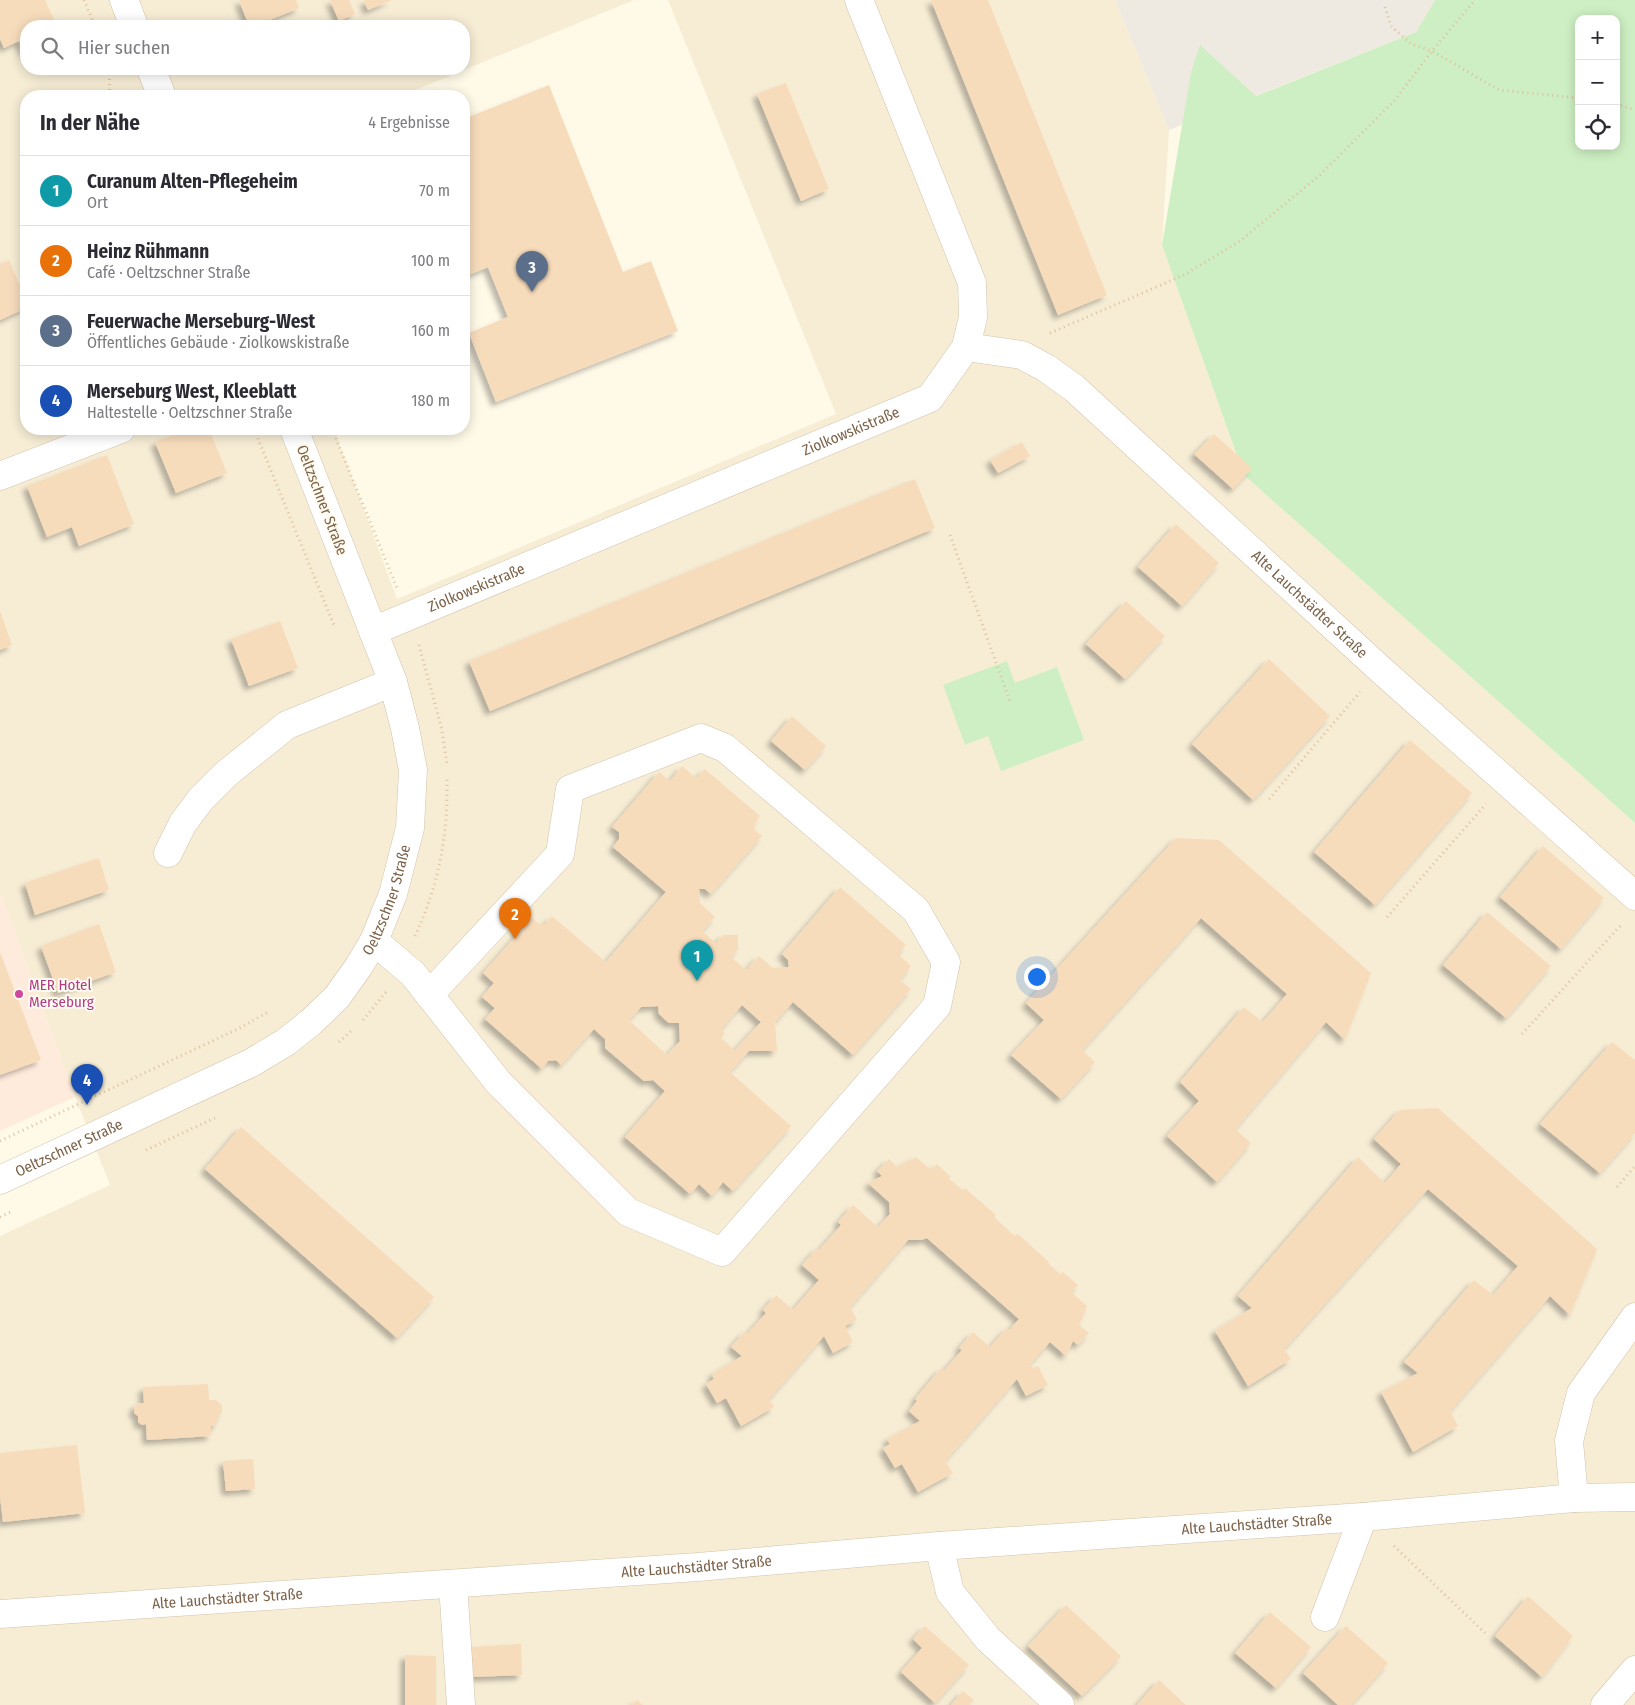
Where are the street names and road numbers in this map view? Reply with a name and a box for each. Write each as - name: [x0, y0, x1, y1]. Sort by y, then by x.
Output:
- street label: Ziolkowskistraße: [800, 403, 902, 459]
- street label: Oeltzschner Straße: [293, 442, 351, 558]
- street label: Alte Lauchstädter Straße: [1248, 547, 1371, 662]
- street label: Ziolkowskistraße: [425, 560, 527, 616]
- street label: Oeltzschner Straße: [358, 843, 414, 959]
- street label: Oeltzschner Straße: [12, 1115, 125, 1181]
- street label: Alte Lauchstädter Straße: [1181, 1510, 1333, 1538]
- street label: Alte Lauchstädter Straße: [620, 1552, 772, 1581]
- street label: Alte Lauchstädter Straße: [152, 1585, 303, 1613]

